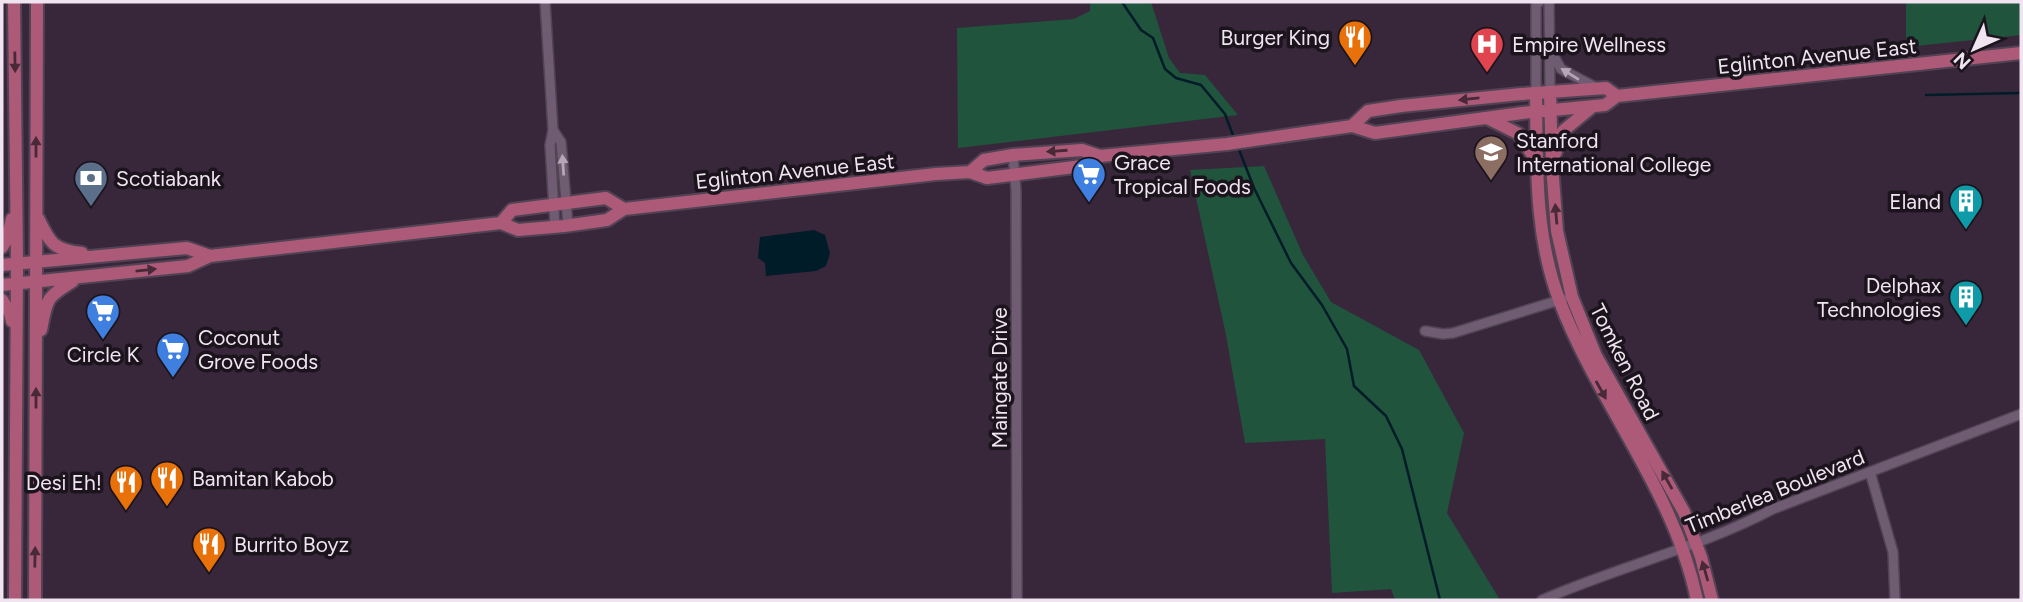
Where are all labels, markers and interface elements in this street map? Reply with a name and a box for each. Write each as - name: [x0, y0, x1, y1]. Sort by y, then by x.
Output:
- north arrow: [1939, 14, 2009, 84]
- restaurant icon: Burger King: [1336, 18, 1374, 67]
- place label: Burger King: [1221, 25, 1330, 50]
- hospital icon: Empire Wellness: [1468, 25, 1506, 74]
- place label: Empire Wellness: [1512, 32, 1666, 57]
- street label: Eglinton Avenue East: [1716, 33, 1918, 79]
- text: N: [1949, 47, 1976, 74]
- one-way arrow: [9, 52, 21, 74]
- one-way arrow: [1561, 67, 1580, 80]
- one-way arrow: [1457, 94, 1479, 105]
- place label: Stanford International College: [1516, 128, 1711, 177]
- school or university icon: Stanford International College: [1472, 133, 1510, 182]
- one-way arrow: [30, 136, 42, 158]
- one-way arrow: [1046, 146, 1068, 157]
- street label: Eglinton Avenue East: [694, 148, 896, 194]
- place label: Grace Tropical Foods: [1114, 150, 1251, 199]
- one-way arrow: [557, 153, 568, 175]
- supermarket icon: Grace Tropical Foods: [1070, 155, 1108, 204]
- bank icon: Scotiabank: [72, 159, 110, 208]
- place label: Scotiabank: [116, 166, 222, 191]
- building icon: Eland: [1947, 182, 1985, 231]
- place label: Eland: [1889, 189, 1941, 214]
- one-way arrow: [1550, 203, 1561, 225]
- one-way arrow: [135, 265, 157, 276]
- place label: Delphax Technologies: [1817, 273, 1941, 322]
- building icon: Delphax Technologies: [1947, 278, 1985, 327]
- supermarket icon: Circle K: [84, 292, 122, 341]
- street label: Tomken Road: [1585, 300, 1665, 424]
- street label: Maingate Drive: [987, 307, 1012, 449]
- place label: Coconut Grove Foods: [198, 325, 318, 374]
- supermarket icon: Coconut Grove Foods: [154, 330, 192, 379]
- place label: Circle K: [67, 342, 139, 367]
- one-way arrow: [1595, 380, 1607, 399]
- one-way arrow: [30, 387, 42, 409]
- street label: Timberlea Boulevard: [1682, 444, 1868, 538]
- restaurant icon: Bamitan Kabob: [148, 459, 186, 508]
- restaurant icon: Desi Eh!: [107, 463, 145, 512]
- place label: Bamitan Kabob: [192, 466, 334, 491]
- one-way arrow: [1662, 469, 1674, 489]
- place label: Desi Eh!: [26, 470, 102, 495]
- restaurant icon: Burrito Boyz: [190, 525, 228, 574]
- place label: Burrito Boyz: [234, 532, 349, 557]
- one-way arrow: [29, 545, 41, 567]
- one-way arrow: [1699, 559, 1710, 581]

